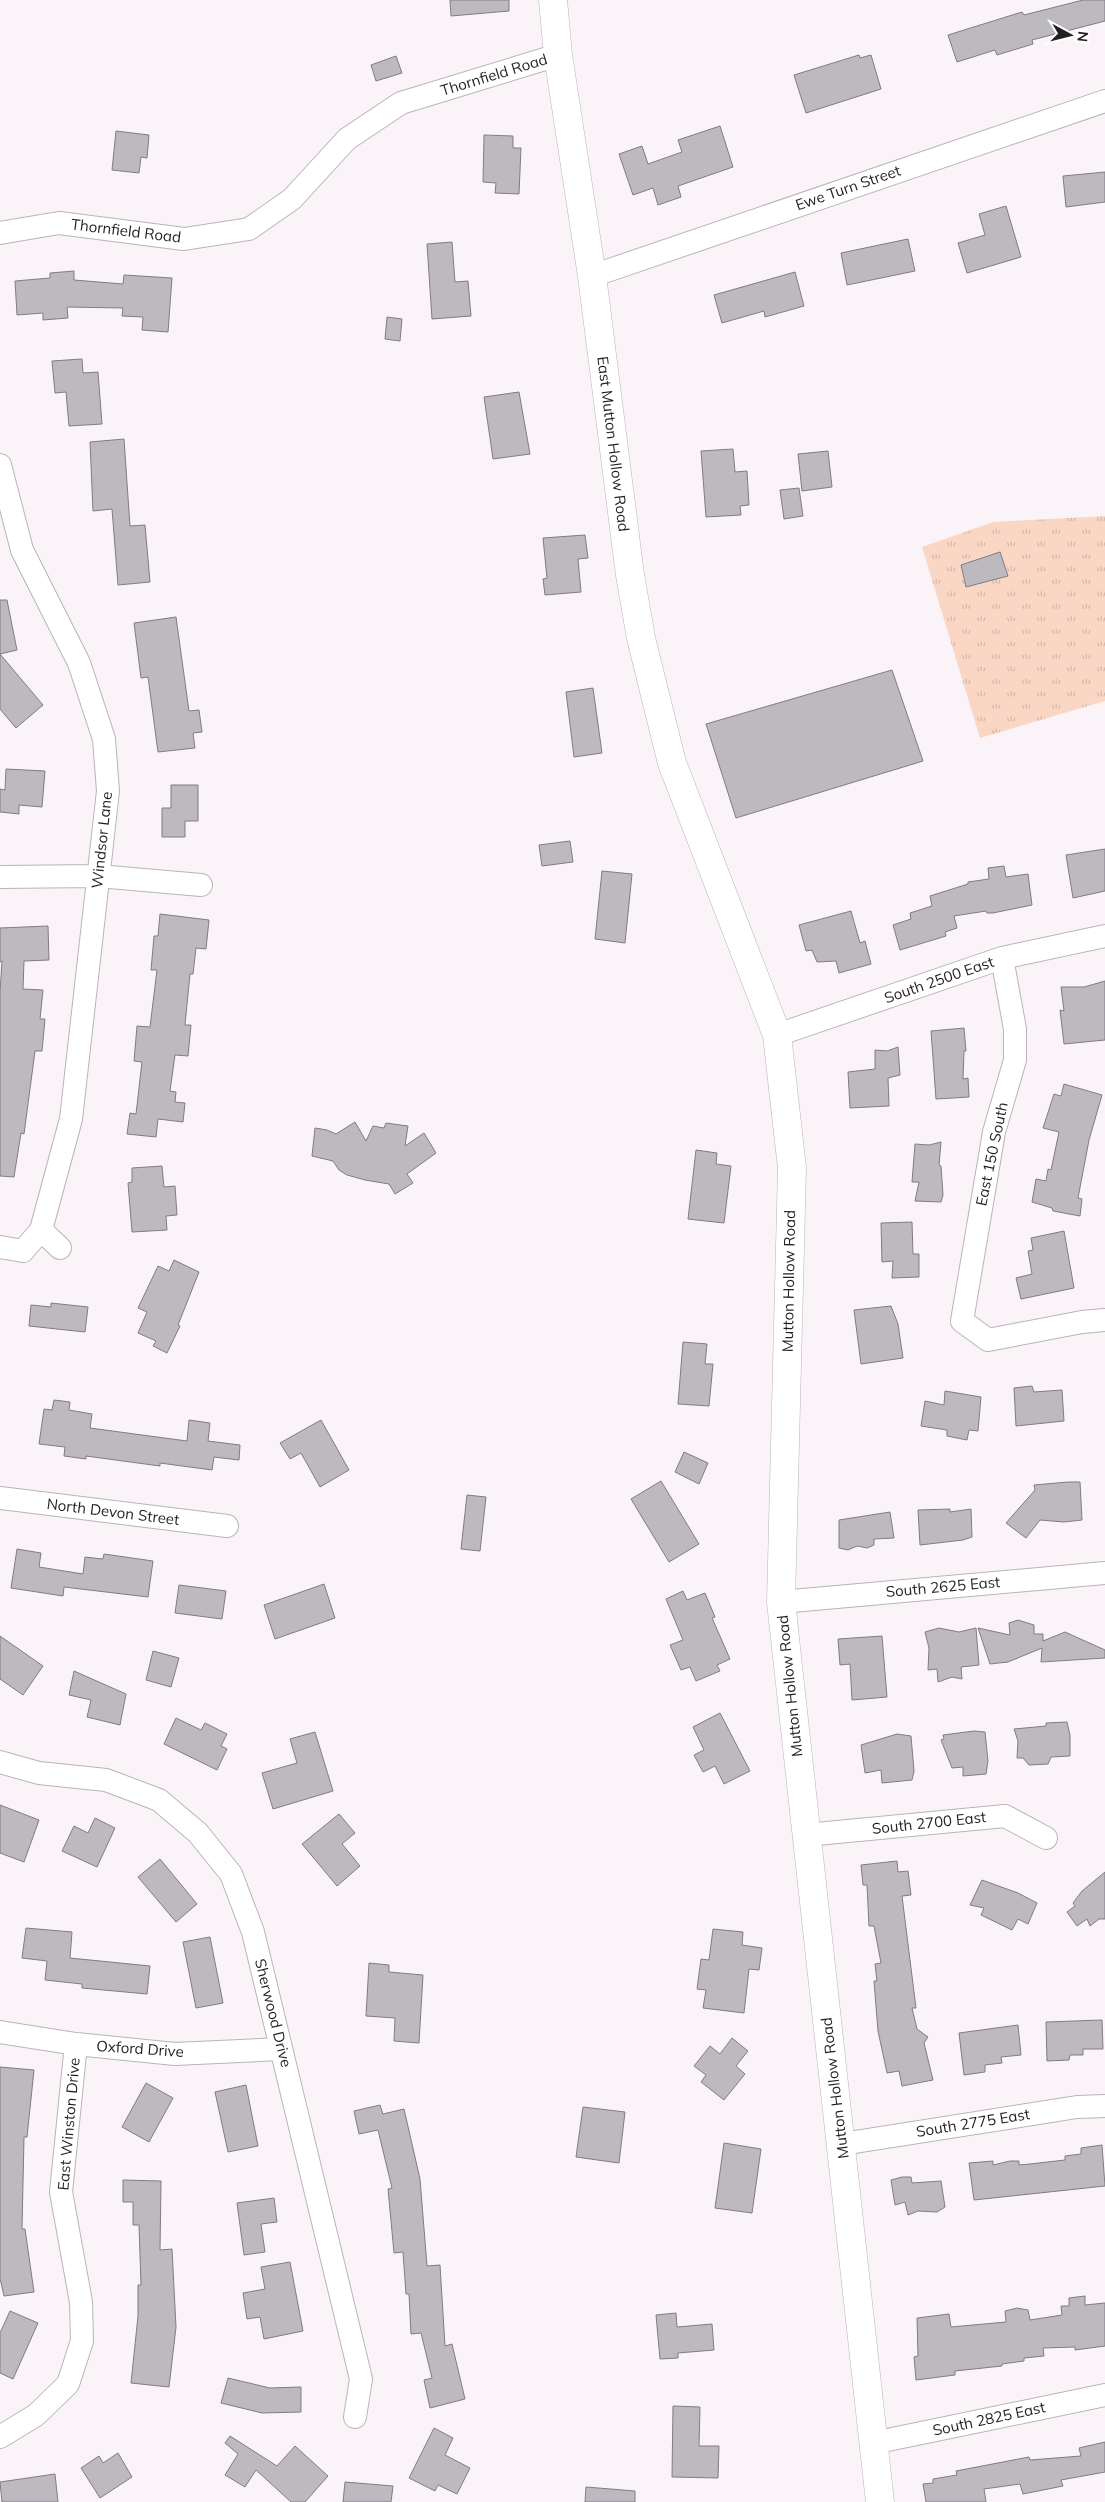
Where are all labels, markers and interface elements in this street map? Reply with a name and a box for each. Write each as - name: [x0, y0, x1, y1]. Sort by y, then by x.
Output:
- north arrow: [1045, 10, 1095, 60]
- text: N: [1073, 30, 1092, 43]
- street label: Thornfield Road: [438, 49, 550, 100]
- street label: Ewe Turn Street: [793, 161, 903, 214]
- street label: Thornfield Road: [70, 214, 182, 247]
- street label: East Mutton Hollow Road: [593, 355, 634, 533]
- street label: Windsor Lane: [87, 790, 116, 889]
- street label: South 2500 East: [881, 952, 996, 1007]
- street label: East 150 South: [971, 1100, 1012, 1208]
- street label: Mutton Hollow Road: [778, 1210, 799, 1352]
- street label: North Devon Street: [46, 1494, 180, 1529]
- street label: South 2625 East: [885, 1572, 1001, 1601]
- street label: Mutton Hollow Road: [773, 1614, 806, 1758]
- street label: South 2700 East: [871, 1807, 987, 1838]
- street label: Sherwood Drive: [251, 1957, 296, 2069]
- street label: Mutton Hollow Road: [816, 2016, 853, 2160]
- street label: Oxford Drive: [96, 2036, 184, 2061]
- street label: East Winston Drive: [53, 2057, 84, 2191]
- street label: South 2775 East: [915, 2104, 1031, 2141]
- street label: South 2825 East: [931, 2397, 1047, 2440]

